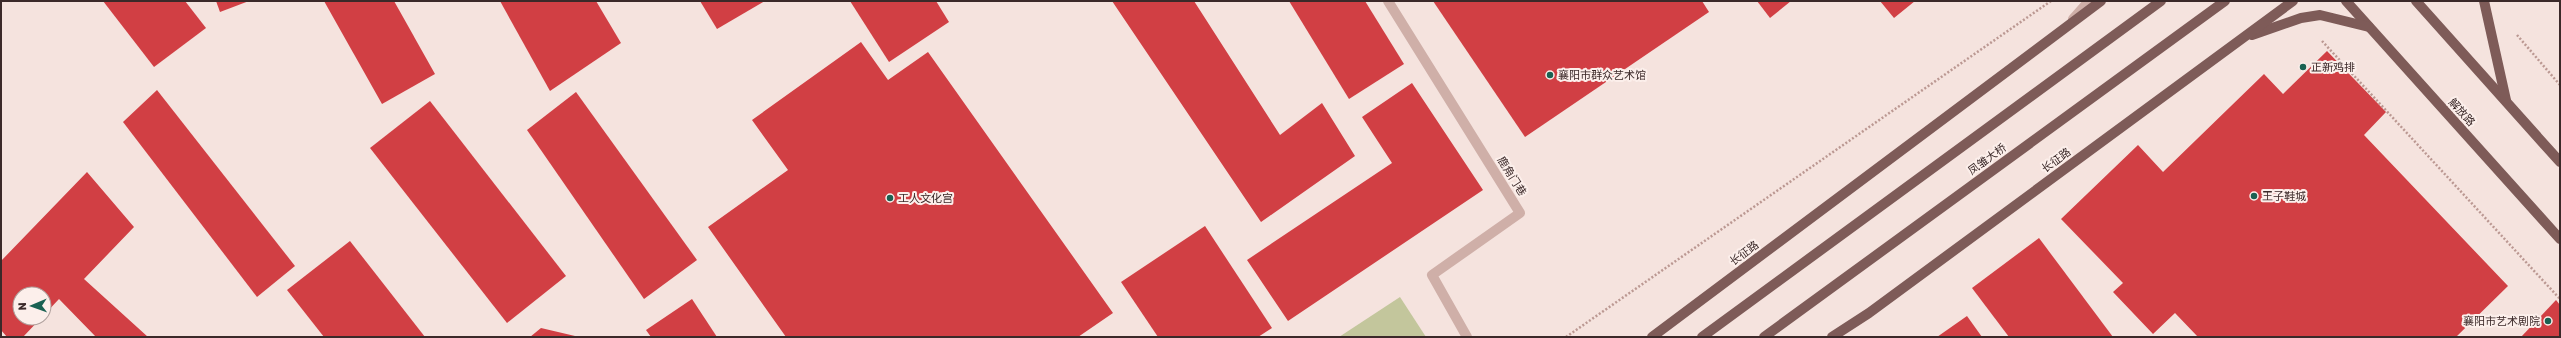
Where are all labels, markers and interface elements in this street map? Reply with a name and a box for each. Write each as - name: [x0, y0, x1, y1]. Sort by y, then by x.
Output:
- place label: 正新鸡排: [2311, 61, 2355, 74]
- marker: 正新鸡排: [2298, 62, 2308, 72]
- place label: 襄阳市群众艺术馆: [1558, 69, 1646, 82]
- marker: 襄阳市群众艺术馆: [1545, 70, 1555, 80]
- street label: 解放路: [2446, 96, 2477, 129]
- street label: 凤雏大桥: [1966, 141, 2009, 178]
- street label: 长征路: [2039, 145, 2073, 175]
- street label: 鹿角门巷: [1494, 154, 1529, 198]
- place label: 王子鞋城: [2262, 190, 2306, 203]
- marker: 王子鞋城: [2249, 191, 2259, 201]
- place label: 工人文化宫: [898, 192, 953, 205]
- marker: 工人文化宫: [885, 193, 895, 203]
- street label: 长征路: [1727, 238, 1761, 269]
- north arrow: [12, 286, 52, 326]
- text: N: [16, 302, 29, 311]
- place label: 襄阳市艺术剧院: [2463, 315, 2540, 328]
- marker: 襄阳市艺术剧院: [2543, 316, 2553, 326]

